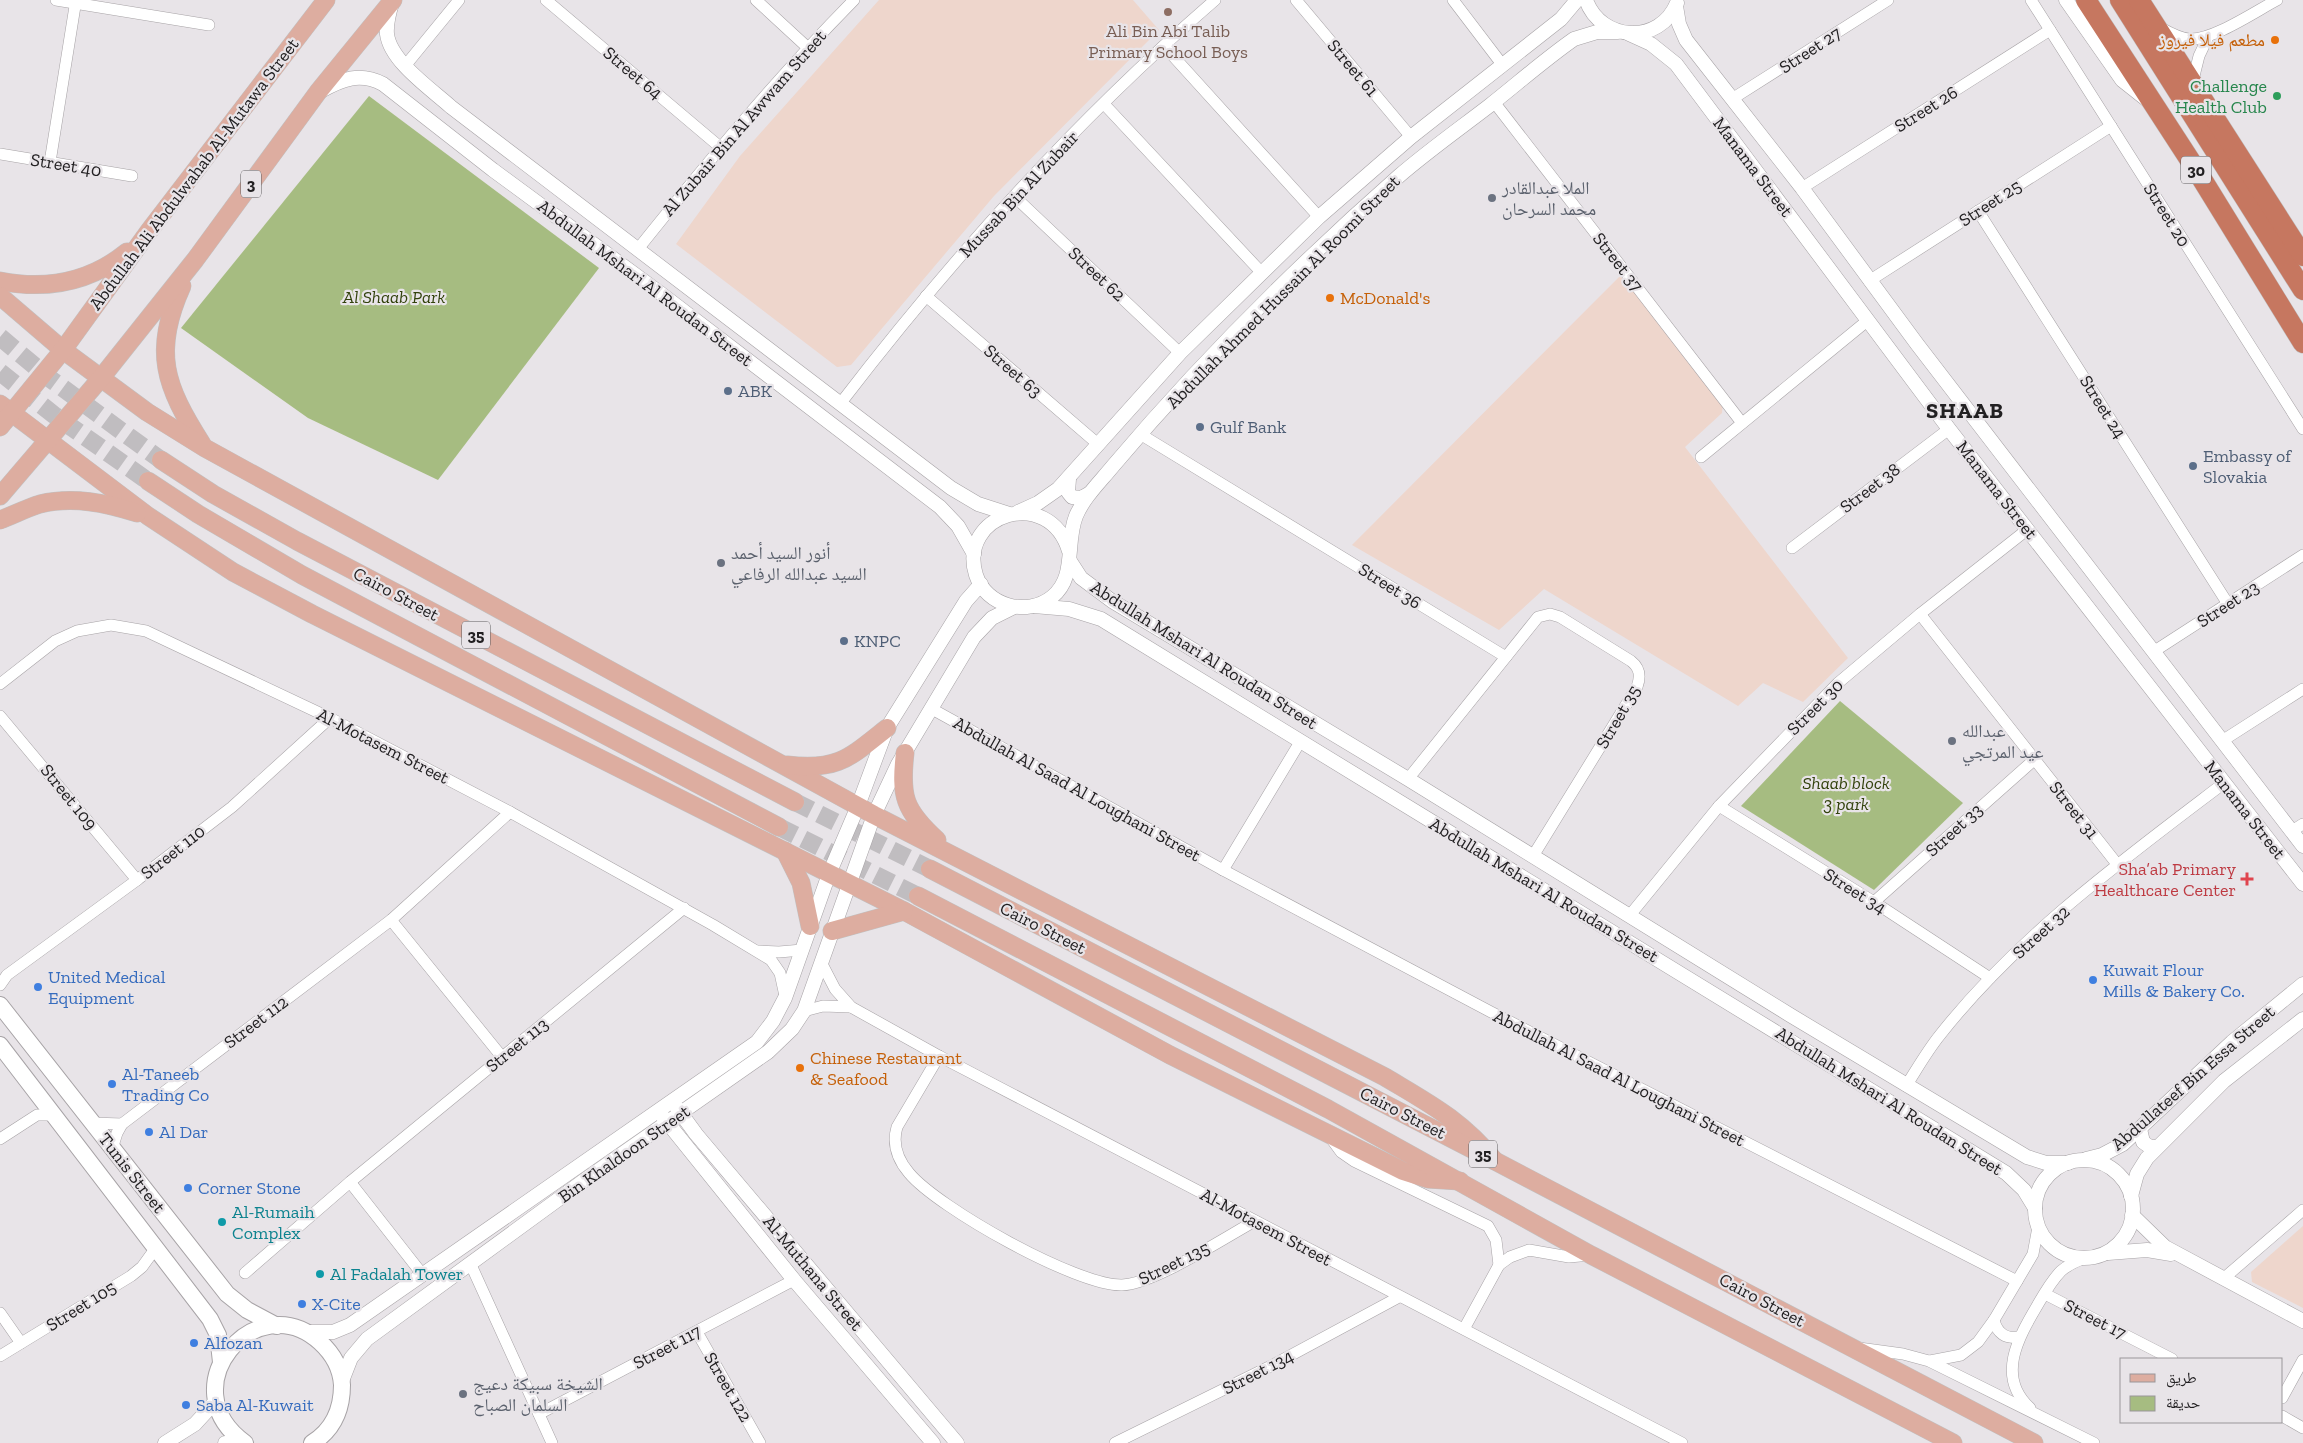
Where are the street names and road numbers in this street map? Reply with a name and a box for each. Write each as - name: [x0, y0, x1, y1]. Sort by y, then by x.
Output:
- street label: Street 27: [1775, 22, 1845, 78]
- street label: Al Zubair Bin Al Awwam Street: [657, 25, 831, 221]
- street label: Abdullah Ali Abdulwahab Al-Mutawa Street: [84, 33, 304, 314]
- street label: Street 61: [1323, 35, 1383, 101]
- street label: Street 64: [599, 42, 667, 104]
- street label: Street 26: [1890, 81, 1962, 137]
- street label: Manama Street: [1708, 113, 1798, 221]
- street label: Mussab Bin Al Zubair: [955, 126, 1083, 262]
- street label: Street 40: [29, 149, 103, 181]
- road number: 30: [2181, 156, 2211, 184]
- road number: 3: [241, 170, 261, 198]
- street label: Abdullah Ahmed Hussain Al Roomi Street: [1162, 170, 1405, 413]
- street label: Street 25: [1955, 175, 2025, 231]
- street label: Street 20: [2139, 179, 2195, 251]
- street label: Abdullah Mshari Al Roudan Street: [533, 195, 757, 371]
- street label: Street 37: [1588, 228, 1648, 296]
- street label: Street 62: [1064, 242, 1130, 306]
- street label: Street 63: [979, 340, 1047, 402]
- street label: Street 24: [2075, 371, 2131, 443]
- street label: Manama Street: [1952, 436, 2043, 544]
- street label: Street 38: [1835, 458, 1905, 518]
- street label: Street 36: [1355, 558, 1425, 614]
- street label: Cairo Street: [349, 562, 443, 626]
- street label: Abdullah Mshari Al Roudan Street: [1087, 576, 1322, 734]
- street label: Street 23: [2193, 576, 2263, 632]
- road number: 35: [462, 622, 490, 648]
- street label: Street 30: [1782, 674, 1848, 740]
- street label: Street 35: [1591, 681, 1645, 753]
- street label: Al-Motasem Street: [313, 703, 453, 789]
- street label: Abdullah Al Saad Al Loughani Street: [950, 712, 1205, 866]
- street label: Manama Street: [2200, 756, 2291, 864]
- street label: Street 109: [36, 760, 102, 834]
- street label: Street 31: [2045, 777, 2103, 843]
- street label: Street 33: [1921, 799, 1987, 861]
- street label: Abdullah Mshari Al Roudan Street: [1426, 813, 1663, 967]
- street label: Street 110: [136, 820, 210, 884]
- street label: Street 34: [1819, 863, 1891, 919]
- street label: Cairo Street: [996, 897, 1090, 959]
- street label: Street 32: [2008, 901, 2074, 963]
- street label: Street 112: [220, 991, 292, 1053]
- street label: Abdullateef Bin Essa Street: [2107, 1001, 2280, 1155]
- street label: Abdullah Al Saad Al Loughani Street: [1490, 1005, 1749, 1151]
- street label: Street 113: [481, 1013, 553, 1077]
- street label: Abdullah Mshari Al Roudan Street: [1772, 1022, 2007, 1180]
- street label: Cairo Street: [1356, 1082, 1450, 1144]
- street label: Bin Khaldoon Street: [554, 1100, 694, 1208]
- street label: Tunis Street: [94, 1128, 170, 1218]
- road number: 35: [1469, 1140, 1497, 1168]
- street label: Al-Motasem Street: [1197, 1183, 1336, 1271]
- street label: Al-Muthana Street: [758, 1211, 868, 1335]
- street label: Street 135: [1135, 1236, 1213, 1290]
- street label: Cairo Street: [1715, 1268, 1809, 1332]
- street label: Street 105: [42, 1276, 120, 1336]
- street label: Street 17: [2060, 1294, 2130, 1344]
- street label: Street 117: [629, 1320, 705, 1374]
- street label: Street 134: [1219, 1345, 1298, 1399]
- street label: Street 122: [699, 1348, 757, 1426]

